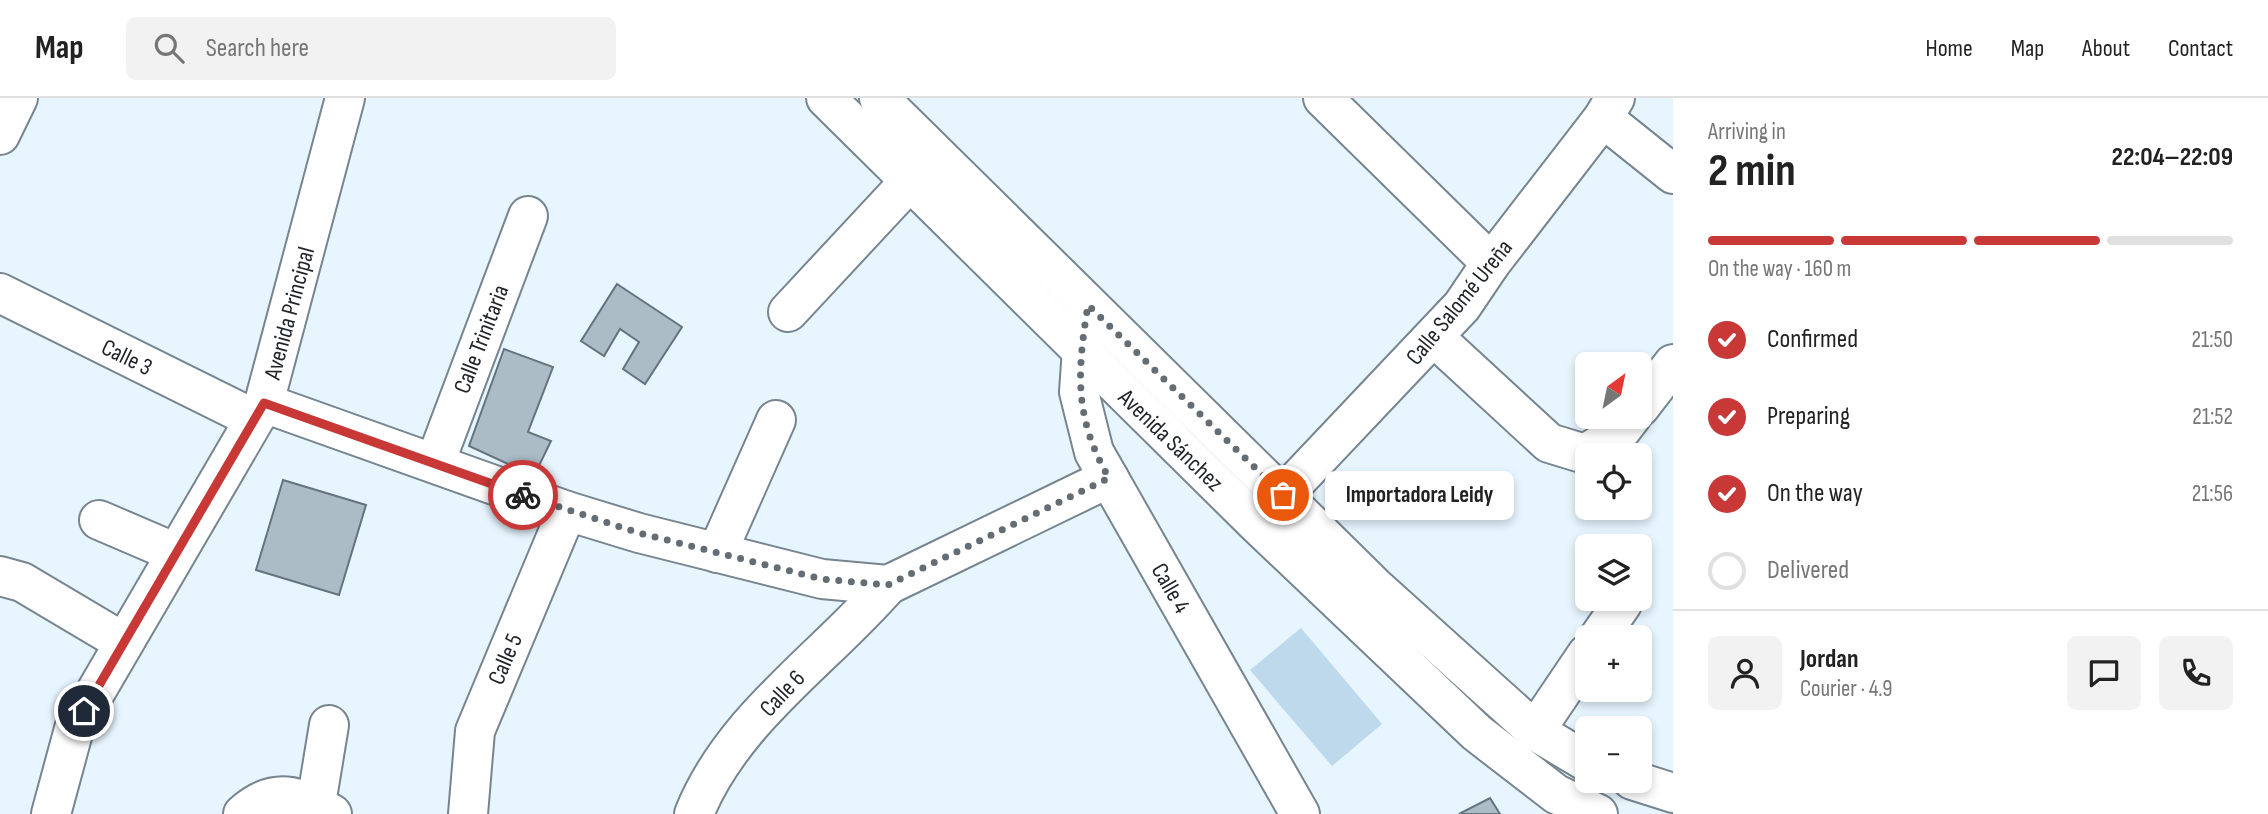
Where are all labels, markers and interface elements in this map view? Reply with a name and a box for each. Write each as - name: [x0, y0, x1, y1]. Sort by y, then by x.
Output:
- search box: [126, 17, 616, 80]
- text: Map: [35, 28, 84, 68]
- icon: search: [150, 29, 188, 67]
- text: Search here: [206, 33, 309, 64]
- text: Home: [1925, 34, 1973, 63]
- text: Map: [2011, 34, 2044, 63]
- text: About: [2082, 34, 2130, 63]
- text: Contact: [2168, 34, 2233, 63]
- text: Arriving in: [1708, 118, 1786, 146]
- text: 22:04–22:09: [2112, 142, 2233, 173]
- text: 2 min: [1708, 144, 1796, 199]
- street label: Calle Salomé Ureña: [1400, 234, 1519, 371]
- street label: Avenida Principal: [258, 244, 321, 384]
- text: On the way · 160 m: [1708, 255, 1851, 283]
- street label: Calle Trinitaria: [448, 281, 515, 398]
- icon: check: [1708, 321, 1746, 359]
- text: Confirmed: [1767, 324, 1858, 355]
- text: 21:50: [2192, 326, 2233, 354]
- street label: Calle 3: [97, 333, 157, 382]
- north arrow: [1575, 352, 1652, 429]
- map controls: [1575, 352, 1652, 793]
- street label: Avenida Sánchez: [1112, 383, 1229, 498]
- icon: check: [1708, 398, 1746, 436]
- text: Preparing: [1767, 401, 1850, 432]
- text: 21:52: [2192, 403, 2233, 431]
- button: locate: [1575, 443, 1652, 520]
- courier: [488, 460, 558, 530]
- pin: [1253, 465, 1313, 525]
- callout: Importadora Leidy: [1325, 470, 1514, 520]
- icon: check: [1708, 475, 1746, 513]
- icon: bike: [504, 476, 542, 514]
- icon: bag: [1264, 476, 1302, 514]
- text: On the way: [1767, 478, 1863, 509]
- text: 21:56: [2192, 480, 2233, 508]
- text: Importadora Leidy: [1346, 481, 1493, 509]
- button: layers: [1575, 534, 1652, 611]
- text: Delivered: [1767, 555, 1849, 586]
- street label: Calle 4: [1145, 558, 1196, 618]
- button: +: [1575, 625, 1652, 702]
- street label: Calle 5: [482, 629, 529, 689]
- button: person: [1708, 636, 1782, 710]
- button: chat: [2067, 636, 2141, 710]
- button: phone: [2159, 636, 2233, 710]
- text: Jordan: [1800, 644, 1858, 675]
- street label: Calle 6: [754, 664, 811, 723]
- text: Courier · 4.9: [1800, 675, 1892, 703]
- pin: [54, 681, 114, 741]
- icon: home: [65, 692, 103, 730]
- button: −: [1575, 716, 1652, 793]

